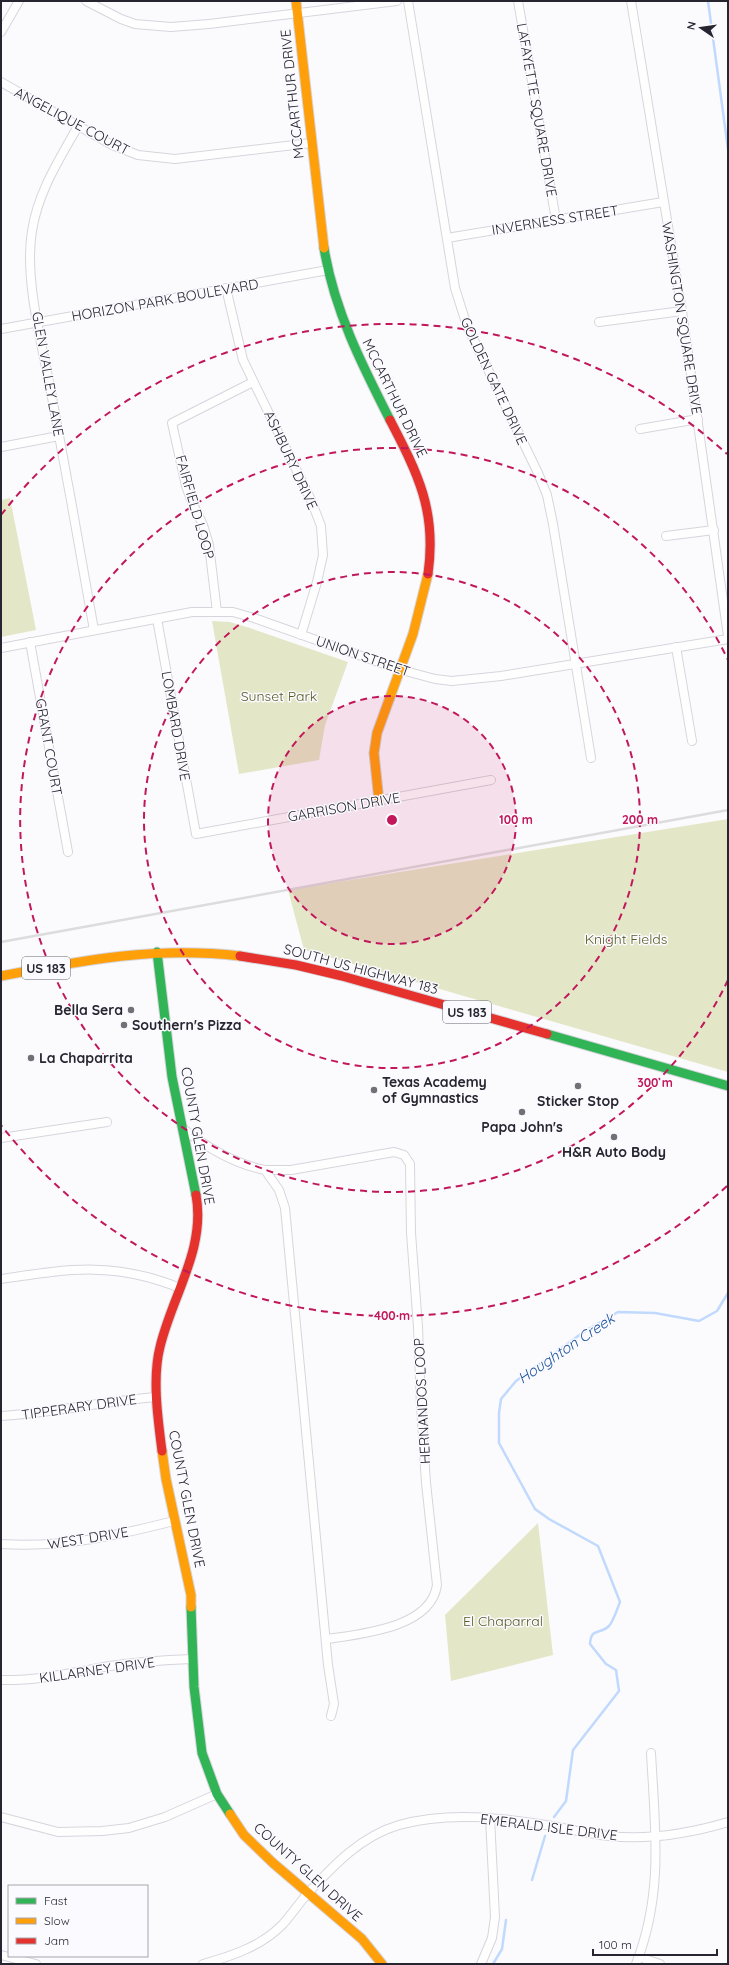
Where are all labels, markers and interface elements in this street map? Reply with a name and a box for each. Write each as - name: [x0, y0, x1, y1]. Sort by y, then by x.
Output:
- north arrow: [681, 8, 721, 48]
- text: N: [684, 20, 699, 31]
- street label: LAFAYETTE SQUARE DRIVE: [513, 22, 561, 198]
- street label: MCCARTHUR DRIVE: [276, 28, 308, 160]
- street label: ANGELIQUE COURT: [11, 83, 133, 159]
- street label: INVERNESS STREET: [490, 201, 620, 239]
- street label: WASHINGTON SQUARE DRIVE: [658, 220, 706, 416]
- street label: HORIZON PARK BOULEVARD: [70, 275, 260, 325]
- street label: GLEN VALLEY LANE: [28, 310, 68, 438]
- street label: GOLDEN GATE DRIVE: [457, 314, 531, 448]
- street label: MCCARTHUR DRIVE: [358, 336, 432, 460]
- street label: ASHBURY DRIVE: [260, 408, 322, 512]
- street label: FAIRFIELD LOOP: [172, 453, 218, 561]
- street label: UNION STREET: [314, 631, 412, 681]
- street label: LOMBARD DRIVE: [157, 670, 195, 782]
- park label: Sunset Park: [241, 687, 317, 705]
- street label: GRANT COURT: [32, 697, 66, 797]
- street label: GARRISON DRIVE: [286, 788, 402, 826]
- text: 100 m: [499, 812, 533, 827]
- text: 200 m: [622, 812, 658, 827]
- centre of rings: [385, 813, 399, 827]
- park label: Knight Fields: [585, 930, 667, 948]
- street label: SOUTH US HIGHWAY 183: [282, 940, 440, 998]
- road number: US 183: [22, 957, 70, 979]
- place label: Bella Sera: [54, 1001, 123, 1019]
- road number: US 183: [443, 1001, 491, 1023]
- marker: Bella Sera: [126, 1005, 136, 1015]
- place label: Southern's Pizza: [132, 1016, 242, 1034]
- marker: Southern's Pizza: [119, 1020, 129, 1030]
- place label: La Chaparrita: [39, 1049, 133, 1067]
- marker: La Chaparrita: [26, 1053, 36, 1063]
- street label: COUNTY GLEN DRIVE: [177, 1066, 219, 1206]
- place label: Texas Academy of Gymnastics: [382, 1073, 487, 1107]
- text: 300 m: [637, 1075, 673, 1090]
- marker: Sticker Stop: [573, 1081, 583, 1091]
- marker: Texas Academy of Gymnastics: [369, 1085, 379, 1095]
- place label: Sticker Stop: [537, 1092, 619, 1110]
- marker: Papa John's: [517, 1107, 527, 1117]
- place label: Papa John's: [481, 1118, 563, 1136]
- marker: H&R Auto Body: [609, 1132, 619, 1142]
- place label: H&R Auto Body: [562, 1143, 666, 1161]
- water label: Houghton Creek: [514, 1307, 620, 1388]
- text: 400 m: [374, 1308, 410, 1323]
- street label: HERNANDOS LOOP: [410, 1337, 434, 1465]
- street label: TIPPERARY DRIVE: [20, 1390, 138, 1424]
- street label: COUNTY GLEN DRIVE: [165, 1429, 209, 1569]
- street label: WEST DRIVE: [46, 1523, 130, 1553]
- park label: El Chaparral: [463, 1612, 543, 1630]
- street label: KILLARNEY DRIVE: [38, 1653, 156, 1687]
- street label: EMERALD ISLE DRIVE: [479, 1810, 619, 1844]
- street label: COUNTY GLEN DRIVE: [250, 1819, 366, 1925]
- legend: [8, 1885, 148, 1957]
- text: Fast: [44, 1893, 68, 1908]
- text: Slow: [44, 1913, 70, 1928]
- scale bar: [593, 1931, 717, 1957]
- text: Jam: [44, 1933, 69, 1948]
- text: 100 m: [599, 1937, 632, 1952]

